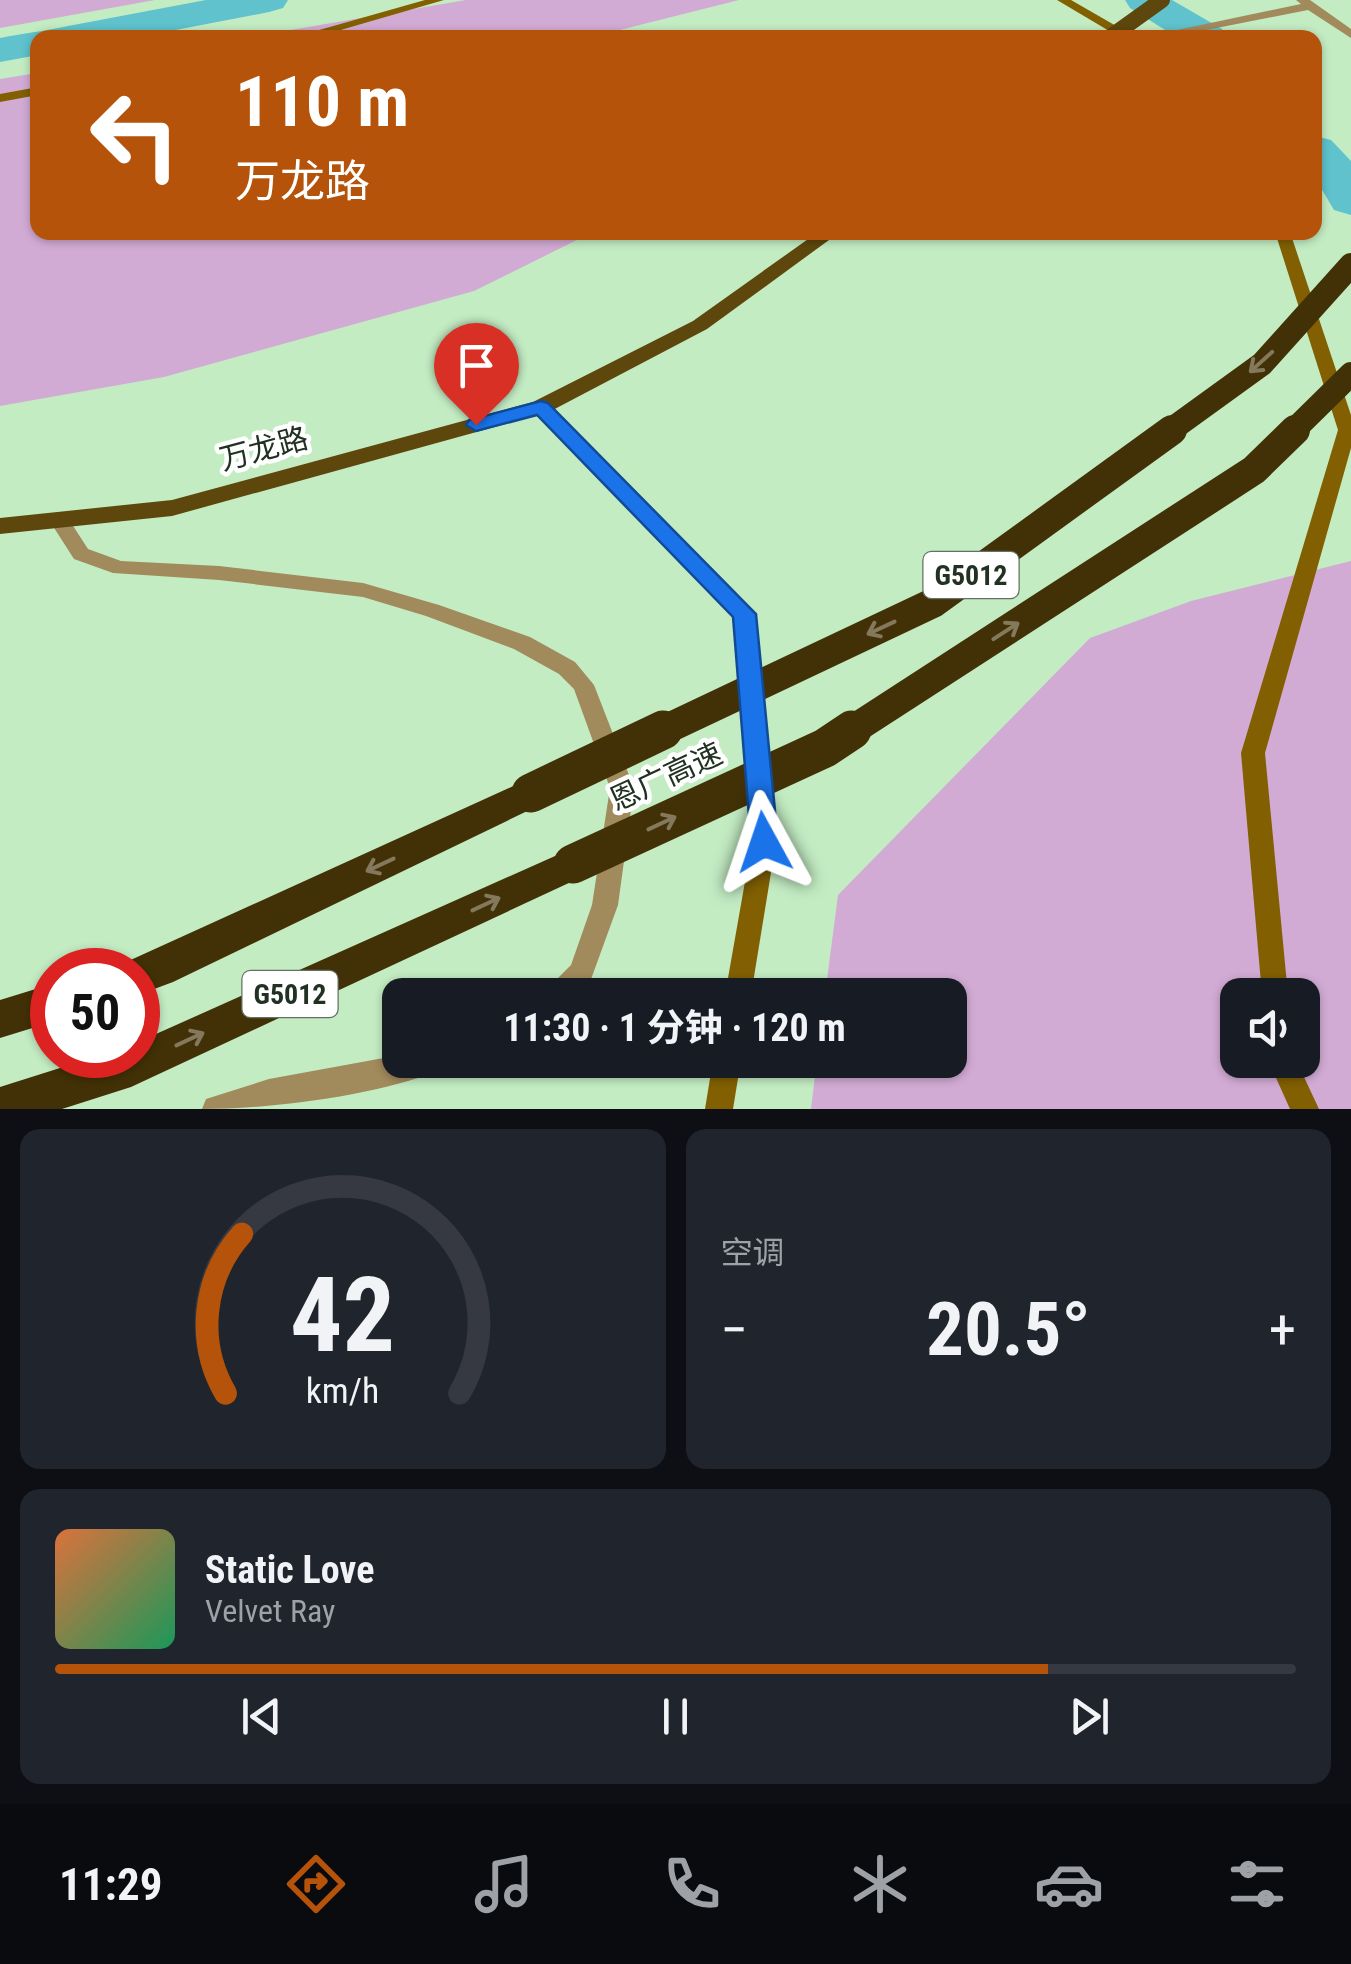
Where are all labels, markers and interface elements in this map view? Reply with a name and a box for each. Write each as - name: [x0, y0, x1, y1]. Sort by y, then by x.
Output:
- text: 110 m: [235, 61, 409, 143]
- icon: left: [70, 70, 200, 200]
- text: 万龙路: [235, 155, 370, 208]
- pin: [434, 323, 519, 426]
- icon: arrive: [449, 338, 504, 393]
- one-way arrow: [1249, 350, 1274, 373]
- street label: 万龙路: [216, 420, 312, 477]
- road number: G5012: [924, 552, 1018, 598]
- one-way arrow: [867, 619, 897, 638]
- one-way arrow: [991, 621, 1019, 642]
- street label: 恩广高速: [604, 735, 728, 818]
- position arrow: [712, 790, 816, 894]
- one-way arrow: [646, 813, 677, 831]
- one-way arrow: [366, 856, 396, 875]
- one-way arrow: [470, 894, 500, 912]
- speed limit sign: 50: [30, 948, 160, 1078]
- road number: G5012: [242, 971, 338, 1017]
- map controls: [1220, 978, 1320, 1078]
- button: sound: [1220, 978, 1320, 1078]
- text: 11:30 · 1 分钟 · 120 m: [503, 1006, 846, 1050]
- one-way arrow: [174, 1029, 204, 1048]
- text: 空调: [721, 1234, 785, 1272]
- text: 42: [290, 1255, 395, 1376]
- text: 20.5°: [926, 1285, 1091, 1373]
- text: −: [721, 1298, 748, 1362]
- text: +: [1269, 1298, 1296, 1362]
- text: km/h: [306, 1370, 380, 1412]
- text: Static Love: [205, 1548, 374, 1592]
- text: Velvet Ray: [205, 1592, 335, 1630]
- icon: previous: [234, 1689, 289, 1744]
- icon: pause: [648, 1689, 703, 1744]
- icon: next: [1062, 1689, 1117, 1744]
- icon: directions: [281, 1849, 351, 1919]
- icon: music: [469, 1849, 539, 1919]
- icon: phone: [657, 1849, 727, 1919]
- icon: climate: [845, 1849, 915, 1919]
- icon: car: [1034, 1849, 1104, 1919]
- icon: filters: [1222, 1849, 1292, 1919]
- text: 11:29: [59, 1858, 162, 1911]

